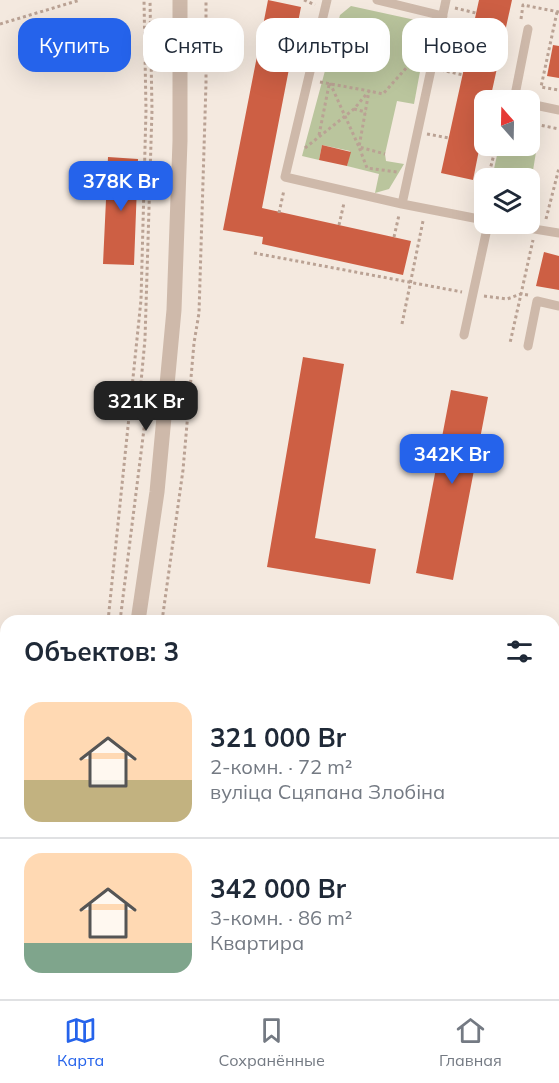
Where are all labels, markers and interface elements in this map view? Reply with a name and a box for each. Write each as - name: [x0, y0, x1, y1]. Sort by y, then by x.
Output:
- chip: Купить: [18, 18, 131, 72]
- chip: Снять: [143, 18, 244, 72]
- chip: Фильтры: [256, 18, 390, 72]
- chip: Новое: [402, 18, 508, 72]
- north arrow: [474, 90, 540, 156]
- map controls: [474, 90, 540, 234]
- pin: 378K Br: [66, 161, 176, 212]
- text: 378K Br: [83, 168, 159, 193]
- button: layers: [474, 168, 540, 234]
- pin: 321K Br: [91, 381, 201, 432]
- text: 321K Br: [108, 388, 184, 413]
- pin: 342K Br: [397, 434, 507, 485]
- text: 342K Br: [414, 441, 490, 466]
- text: Объектов: 3: [24, 635, 179, 668]
- icon: filters: [503, 635, 536, 668]
- text: 321 000 Br: [210, 721, 346, 754]
- icon: home: [72, 726, 144, 798]
- text: 2-комн. · 72 m²: [210, 754, 352, 779]
- text: вуліца Сцяпана Злобіна: [210, 779, 445, 804]
- text: 342 000 Br: [210, 872, 346, 905]
- icon: home: [72, 877, 144, 949]
- text: 3-комн. · 86 m²: [210, 905, 352, 930]
- text: Квартира: [210, 930, 304, 955]
- tab: Карта: [57, 1014, 104, 1070]
- tab: Сохранённые: [218, 1014, 325, 1070]
- tab: Главная: [439, 1014, 502, 1070]

